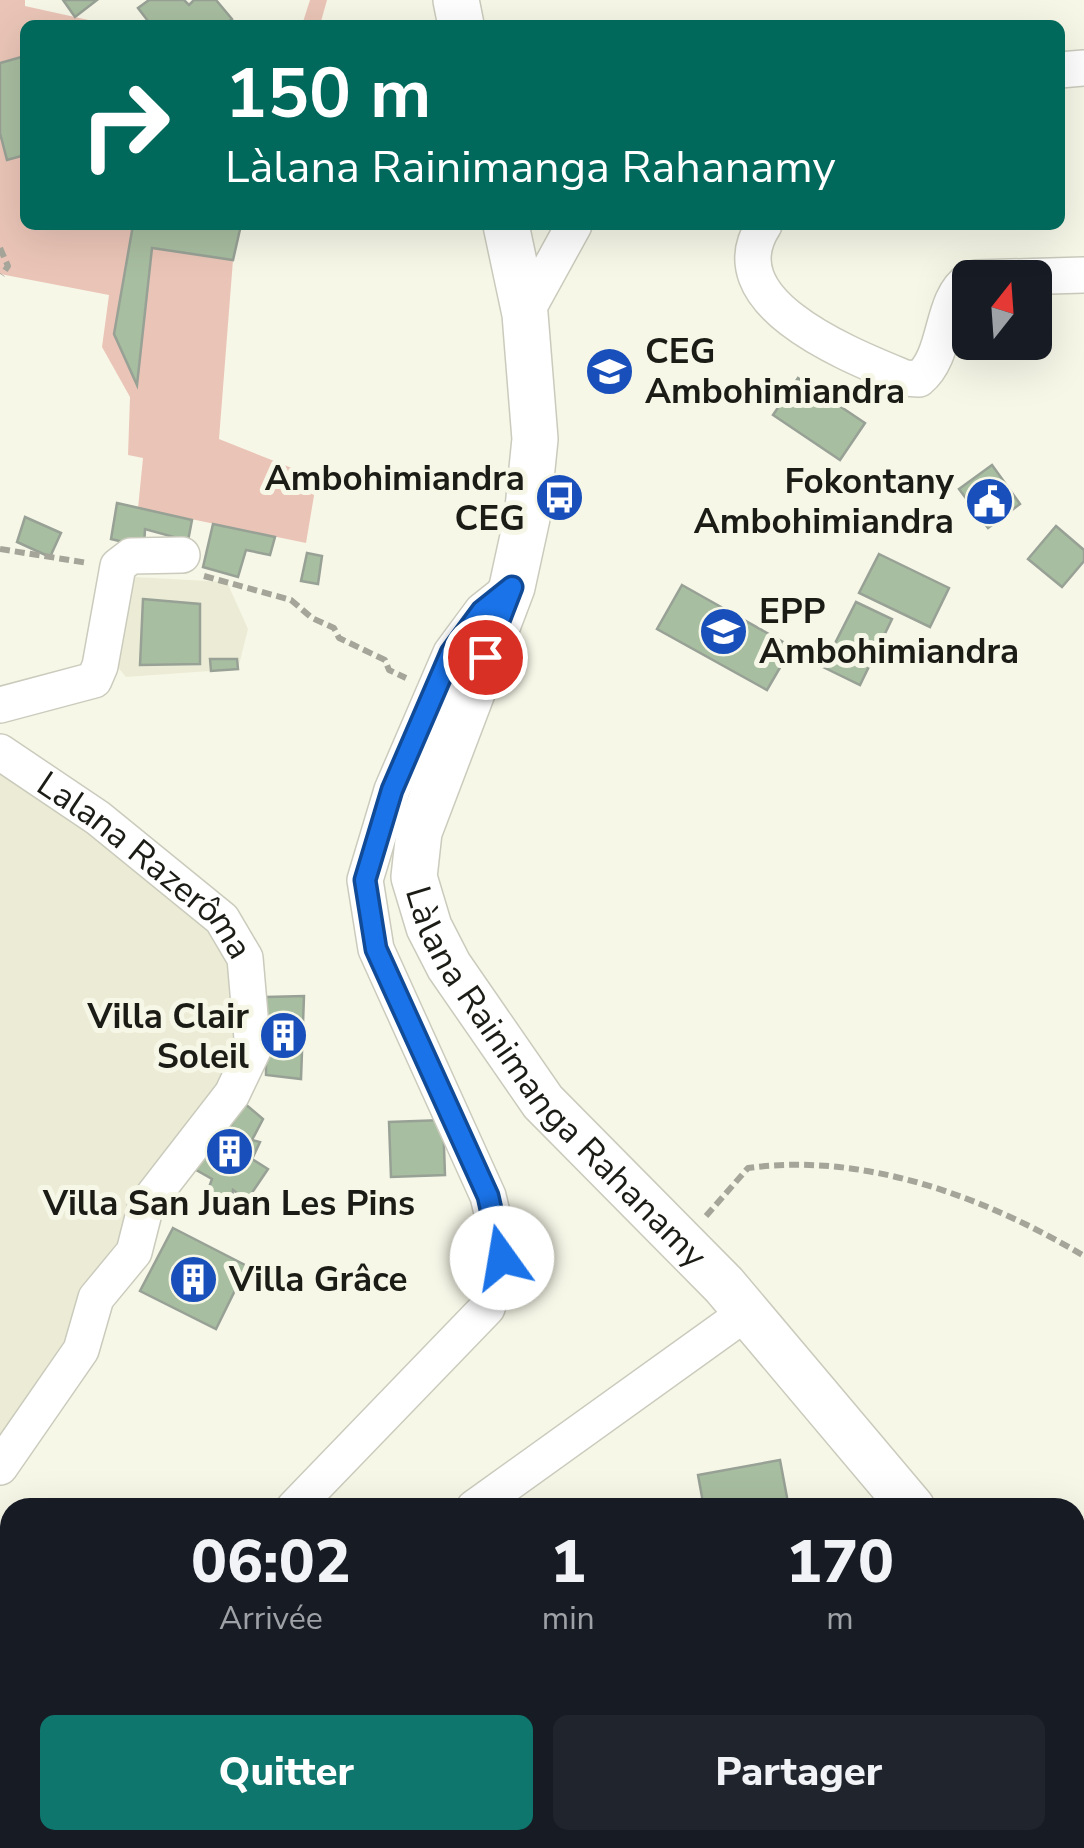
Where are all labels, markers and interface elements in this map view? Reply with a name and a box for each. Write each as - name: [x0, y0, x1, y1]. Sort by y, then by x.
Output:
- text: 150 m: [225, 46, 431, 142]
- icon: right: [60, 60, 190, 190]
- text: Làlana Rainimanga Rahanamy: [225, 137, 836, 198]
- north arrow: [952, 260, 1052, 360]
- map controls: [952, 260, 1052, 360]
- place label: CEG Ambohimiandra: [645, 328, 905, 415]
- school or university icon: CEG Ambohimiandra: [584, 345, 636, 397]
- place label: Ambohimiandra CEG: [265, 455, 525, 542]
- place label: Fokontany Ambohimiandra: [694, 458, 955, 545]
- bus stop icon: Ambohimiandra CEG: [534, 472, 586, 524]
- public building icon: Fokontany Ambohimiandra: [963, 475, 1015, 527]
- place label: EPP Ambohimiandra: [759, 588, 1019, 675]
- school or university icon: EPP Ambohimiandra: [698, 605, 750, 657]
- pin: [443, 615, 528, 700]
- icon: arrive: [458, 630, 513, 685]
- street label: Lalana Razerôma: [28, 761, 263, 968]
- street label: Làlana Rainimanga Rahanamy: [394, 881, 717, 1278]
- place label: Villa Clair Soleil: [86, 993, 249, 1080]
- building icon: Villa Clair Soleil: [258, 1010, 310, 1062]
- building icon: Villa San Juan Les Pins: [203, 1125, 255, 1177]
- place label: Villa San Juan Les Pins: [42, 1180, 415, 1227]
- position arrow: [450, 1206, 554, 1310]
- building icon: Villa Grâce: [168, 1253, 220, 1305]
- place label: Villa Grâce: [228, 1256, 407, 1303]
- text: 06:02: [191, 1521, 351, 1603]
- text: 1: [550, 1521, 586, 1603]
- text: 170: [786, 1521, 894, 1603]
- text: Arrivée: [219, 1597, 323, 1640]
- text: min: [542, 1597, 595, 1640]
- text: m: [826, 1597, 854, 1640]
- button: Quitter: [40, 1715, 533, 1830]
- button: Partager: [553, 1715, 1045, 1830]

